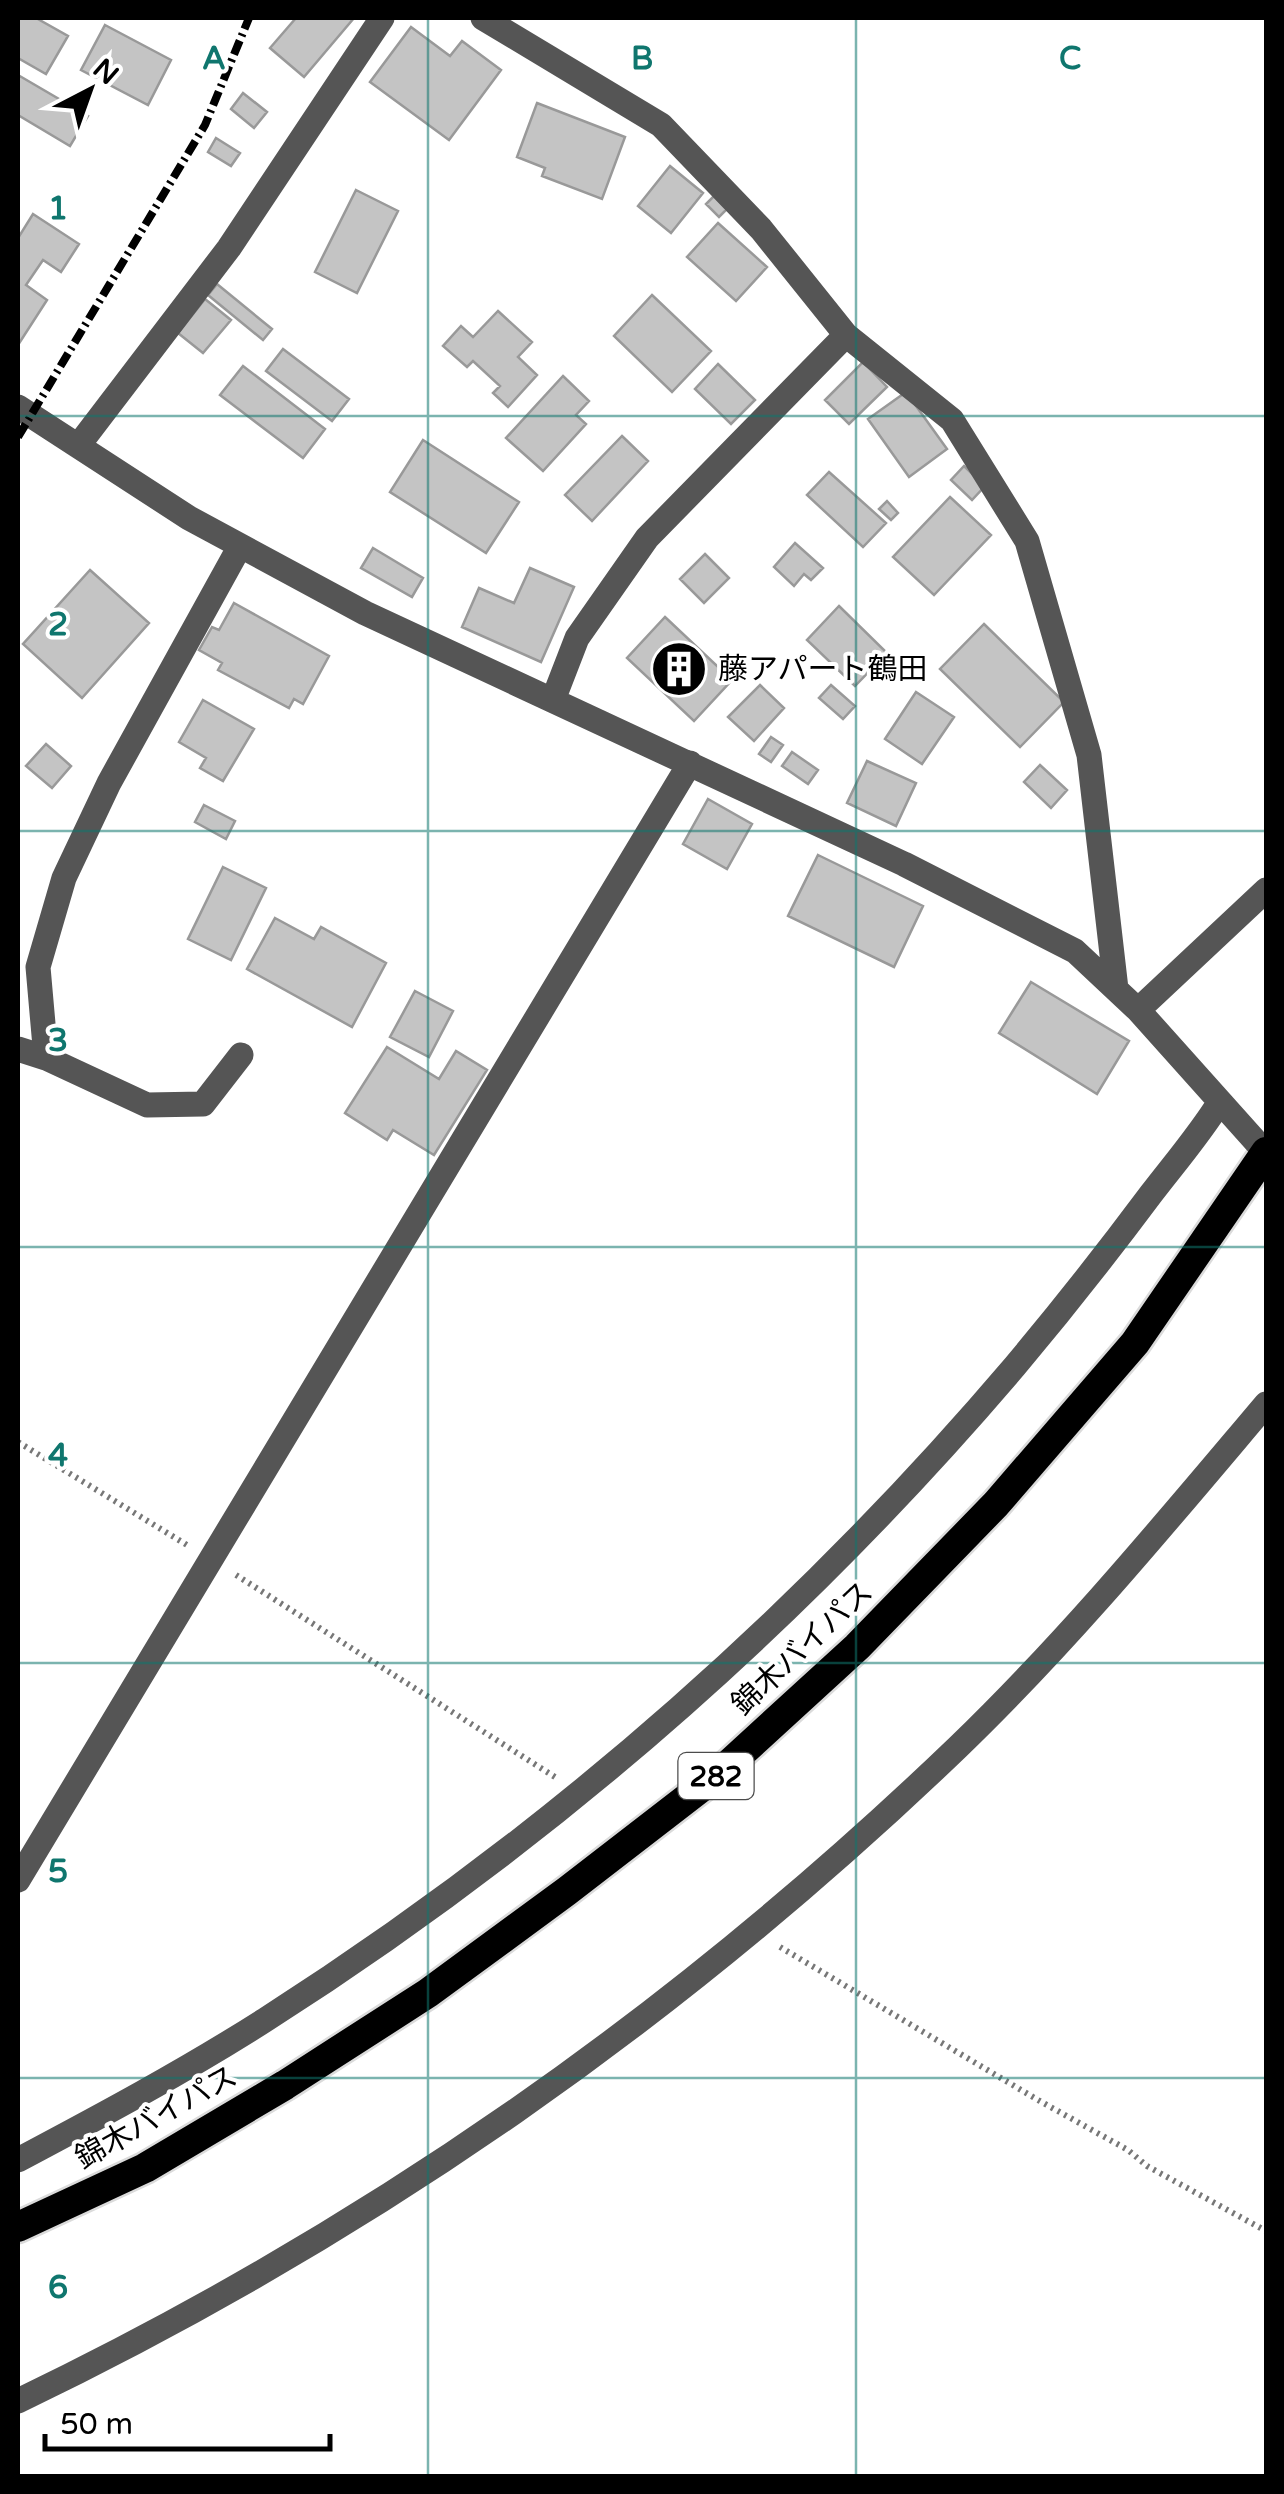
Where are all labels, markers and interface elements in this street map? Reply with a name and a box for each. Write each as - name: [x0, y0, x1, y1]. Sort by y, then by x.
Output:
- north arrow: [40, 40, 140, 140]
- text: A: [202, 40, 226, 78]
- text: B: [631, 40, 653, 78]
- text: C: [1059, 40, 1081, 78]
- text: N: [86, 52, 125, 92]
- text: 1: [48, 190, 68, 228]
- text: 2: [48, 606, 68, 644]
- building icon: 藤アパート鶴田: [649, 639, 709, 699]
- place label: 藤アパート鶴田: [718, 651, 927, 688]
- text: 3: [48, 1022, 68, 1060]
- text: 4: [48, 1437, 68, 1475]
- street label: 錦木バイパス: [724, 1574, 881, 1723]
- road number: 282: [678, 1753, 754, 1799]
- text: 5: [48, 1853, 68, 1891]
- street label: 錦木バイパス: [69, 2058, 244, 2177]
- text: 6: [48, 2269, 68, 2307]
- scale bar: [45, 2389, 330, 2451]
- text: 50 m: [60, 2406, 133, 2443]

